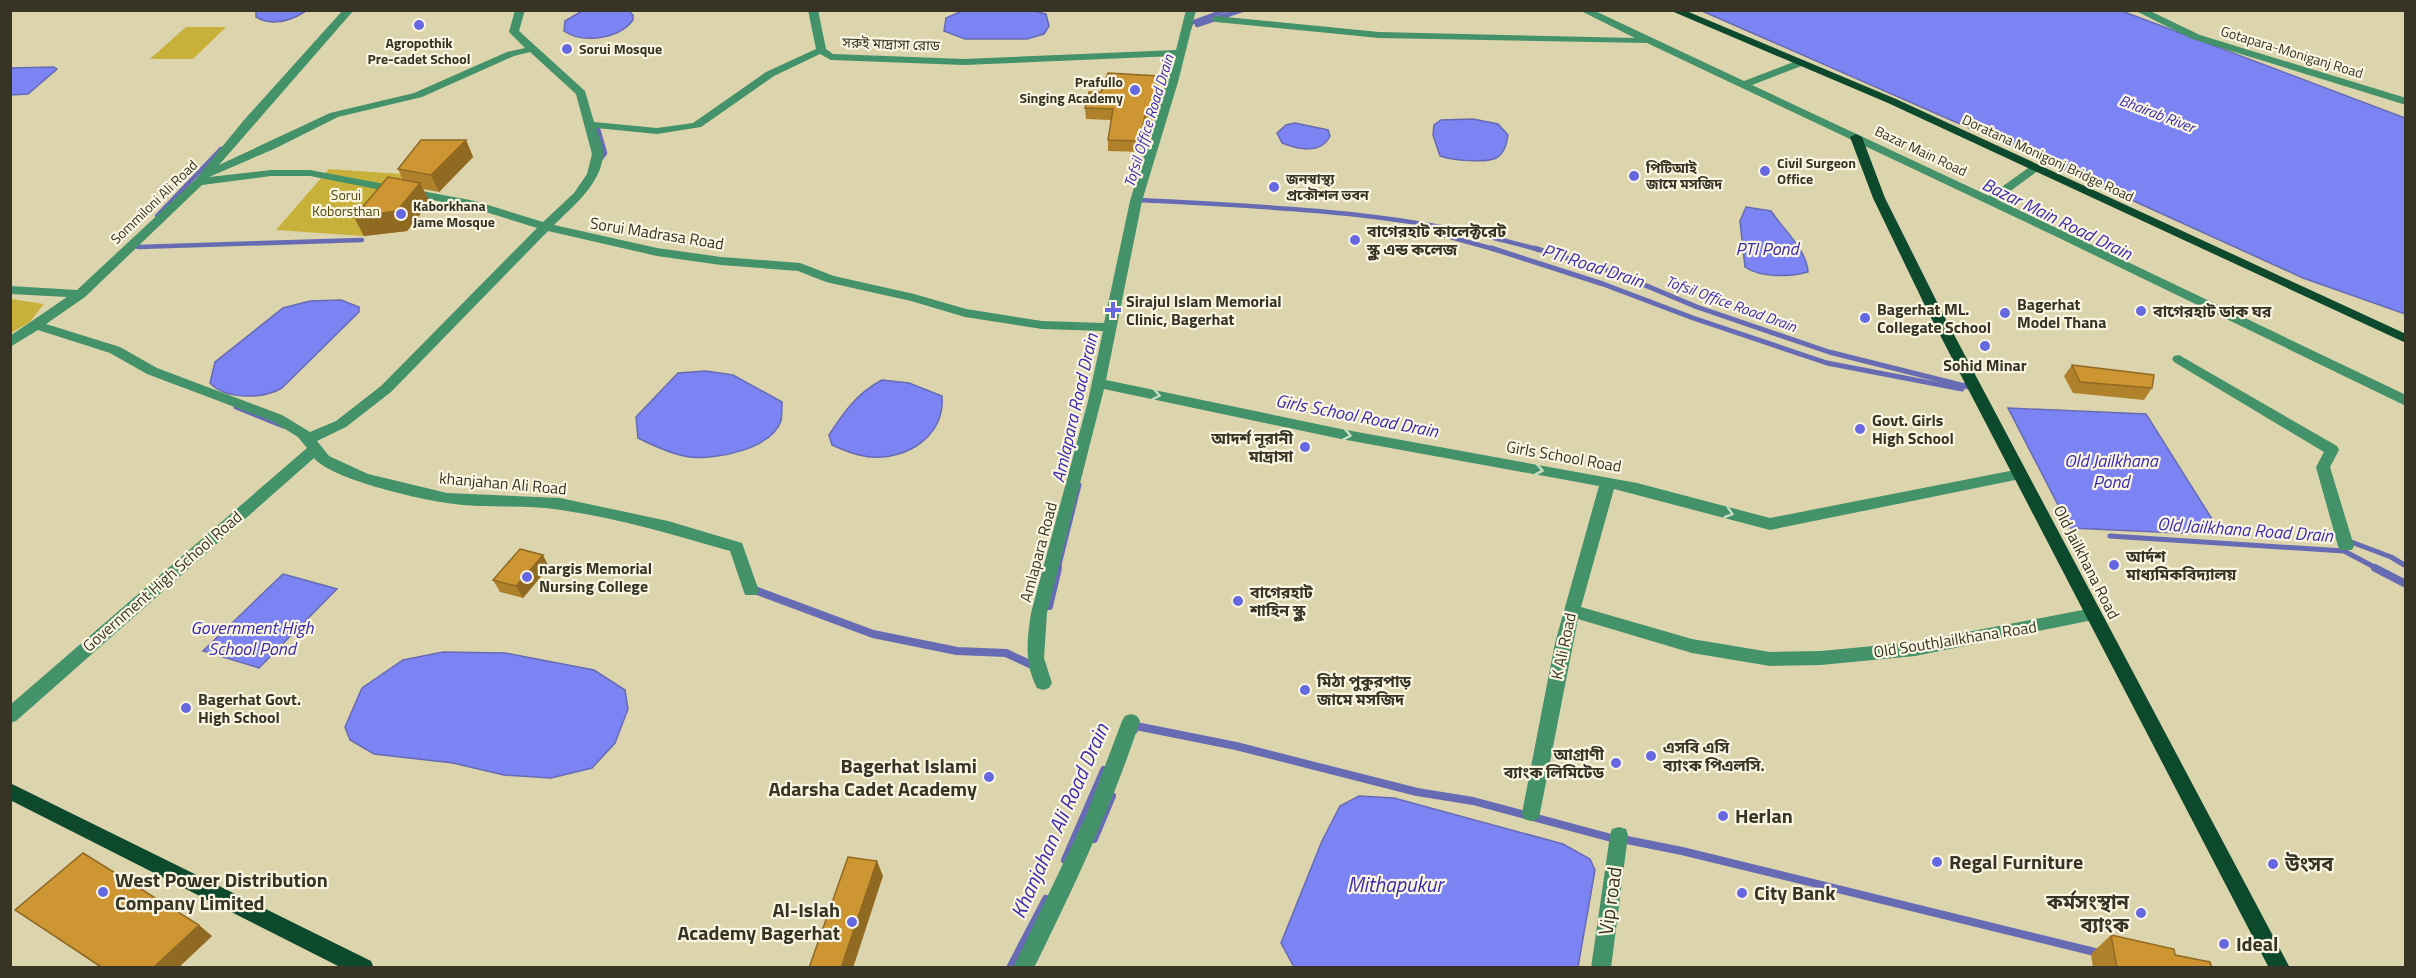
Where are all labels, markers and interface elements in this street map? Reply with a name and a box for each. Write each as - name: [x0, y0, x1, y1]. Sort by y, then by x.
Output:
- marker: Agropothik Pre-cadet School: [412, 18, 426, 32]
- street label: Gotapara-Moniganj Road: [2218, 20, 2366, 83]
- street label: সরুই মাদ্রাসা রোড: [841, 31, 941, 56]
- place label: Agropothik Pre-cadet School: [368, 32, 470, 69]
- place label: Sorui Mosque: [579, 38, 662, 59]
- marker: Sorui Mosque: [560, 42, 574, 56]
- water label: Tofsil Office Road Drain: [1117, 51, 1180, 190]
- place label: Prafullo Singing Academy: [1019, 71, 1123, 108]
- marker: Prafullo Singing Academy: [1128, 83, 1142, 97]
- water label: Bhairab River: [2116, 89, 2200, 139]
- street label: Doratana Monigonj Bridge Road: [1959, 108, 2138, 207]
- street label: Bazar Main Road: [1872, 120, 1971, 181]
- place label: Civil Surgeon Office: [1777, 152, 1856, 189]
- street label: Sommiloni Ali Road: [105, 155, 202, 249]
- place label: পিটিআই জামে মসজিদ: [1645, 157, 1723, 194]
- marker: Civil Surgeon Office: [1758, 164, 1772, 178]
- place label: জনস্বাস্থ্য প্রকৌশল ভবন: [1285, 168, 1369, 205]
- marker: পিটিআই জামে মসজিদ: [1627, 169, 1641, 183]
- water label: Bazar Main Road Drain: [1978, 170, 2138, 267]
- marker: জনস্বাস্থ্য প্রকৌশল ভবন: [1267, 180, 1281, 194]
- park label: Sorui Koborsthan: [312, 184, 380, 221]
- place label: Kaborkhana Jame Mosque: [413, 195, 495, 232]
- marker: Kaborkhana Jame Mosque: [394, 207, 408, 221]
- street label: Sorui Madrasa Road: [588, 211, 726, 255]
- place label: বাগেরহাট কালেক্টরেট স্কুল এন্ড কলেজ: [1366, 219, 1507, 261]
- marker: বাগেরহাট কালেক্টরেট স্কুল এন্ড কলেজ: [1348, 233, 1362, 247]
- water label: PTI Pond: [1735, 235, 1801, 262]
- water label: PTI Road Drain: [1539, 236, 1648, 295]
- water label: Tofsil Office Road Drain: [1663, 269, 1800, 338]
- place label: Sirajul Islam Memorial Clinic, Bagerhat: [1126, 289, 1282, 331]
- place label: Bagerhat Model Thana: [2017, 292, 2106, 334]
- place label: Bagerhat ML. Collegate School: [1877, 297, 1991, 339]
- place label: বাগেরহাট ডাক ঘর: [2152, 299, 2272, 323]
- marker: Sirajul Islam Memorial Clinic, Bagerhat: [1104, 301, 1122, 319]
- marker: বাগেরহাট ডাক ঘর: [2134, 304, 2148, 318]
- marker: Bagerhat Model Thana: [1998, 306, 2012, 320]
- marker: Bagerhat ML. Collegate School: [1858, 311, 1872, 325]
- water label: Amlapara Road Drain: [1044, 330, 1105, 485]
- marker: Sohid Minar: [1978, 339, 1992, 353]
- place label: Sohid Minar: [1943, 353, 2027, 377]
- water label: Girls School Road Drain: [1273, 387, 1442, 445]
- one-way arrow: [1151, 388, 1161, 401]
- place label: Govt. Girls High School: [1872, 408, 1954, 450]
- marker: Govt. Girls High School: [1853, 422, 1867, 436]
- place label: আদর্শ নূরানী মাদ্রাসা: [1210, 426, 1293, 468]
- one-way arrow: [1342, 428, 1352, 441]
- street label: Girls School Road: [1505, 434, 1623, 478]
- marker: আদর্শ নূরানী মাদ্রাসা: [1298, 440, 1312, 454]
- water label: Old Jailkhana Pond: [2064, 447, 2159, 495]
- one-way arrow: [1533, 463, 1543, 476]
- street label: khanjahan Ali Road: [438, 465, 568, 501]
- street label: Amlapara Road: [1013, 499, 1063, 605]
- street label: Old Jailkhana Road: [2048, 501, 2126, 623]
- street label: Government High School Road: [77, 505, 247, 657]
- one-way arrow: [1723, 506, 1734, 518]
- water label: Old Jailkhana Road Drain: [2156, 510, 2335, 549]
- place label: আর্দশ মাধ্যমিকবিদ্যালয়: [2125, 544, 2238, 586]
- place label: nargis Memorial Nursing College: [539, 556, 652, 598]
- marker: আর্দশ মাধ্যমিকবিদ্যালয়: [2107, 558, 2121, 572]
- marker: nargis Memorial Nursing College: [520, 570, 534, 584]
- place label: বাগেরহাট শাহিন স্কুল: [1249, 580, 1314, 622]
- marker: বাগেরহাট শাহিন স্কুল: [1231, 594, 1245, 608]
- street label: K Ali Road: [1544, 610, 1582, 682]
- water label: Government High School Pond: [190, 614, 315, 662]
- street label: Old SouthJailkhana Road: [1872, 614, 2038, 664]
- place label: মিঠা পুকুরপাড় জামে মসজিদ: [1316, 669, 1411, 711]
- marker: মিঠা পুকুরপাড় জামে মসজিদ: [1298, 683, 1312, 697]
- place label: Bagerhat Govt. High School: [198, 687, 301, 729]
- marker: Bagerhat Govt. High School: [179, 701, 193, 715]
- water label: Khanjahan Ali Road Drain: [1002, 717, 1117, 923]
- place label: এসবি এসি ব্যাংক পিএলসি.: [1662, 735, 1765, 777]
- place label: আগ্রাণী ব্যাংক লিমিটেড: [1503, 742, 1604, 784]
- marker: এসবি এসি ব্যাংক পিএলসি.: [1644, 749, 1658, 763]
- place label: Bagerhat Islami Adarsha Cadet Academy: [768, 750, 977, 804]
- marker: আগ্রাণী ব্যাংক লিমিটেড: [1609, 756, 1623, 770]
- marker: Bagerhat Islami Adarsha Cadet Academy: [982, 770, 996, 784]
- place label: Herlan: [1735, 800, 1793, 831]
- marker: Herlan: [1716, 809, 1730, 823]
- place label: Regal Furniture: [1949, 846, 2083, 877]
- place label: উংসব: [2284, 848, 2334, 879]
- marker: Regal Furniture: [1930, 855, 1944, 869]
- marker: উংসব: [2266, 857, 2280, 871]
- place label: West Power Distribution Company Limited: [115, 864, 328, 918]
- street label: Vip road: [1589, 865, 1630, 937]
- water label: Mithapukur: [1347, 868, 1445, 900]
- place label: City Bank: [1754, 877, 1836, 908]
- marker: West Power Distribution Company Limited: [96, 885, 110, 899]
- marker: City Bank: [1735, 886, 1749, 900]
- place label: কর্মসংস্থান ব্যাংক: [2045, 886, 2130, 940]
- place label: Al-Islah Academy Bagerhat: [677, 894, 840, 948]
- marker: কর্মসংস্থান ব্যাংক: [2134, 906, 2148, 920]
- marker: Al-Islah Academy Bagerhat: [845, 915, 859, 929]
- place label: Ideal: [2236, 928, 2278, 959]
- marker: Ideal: [2217, 937, 2231, 951]

